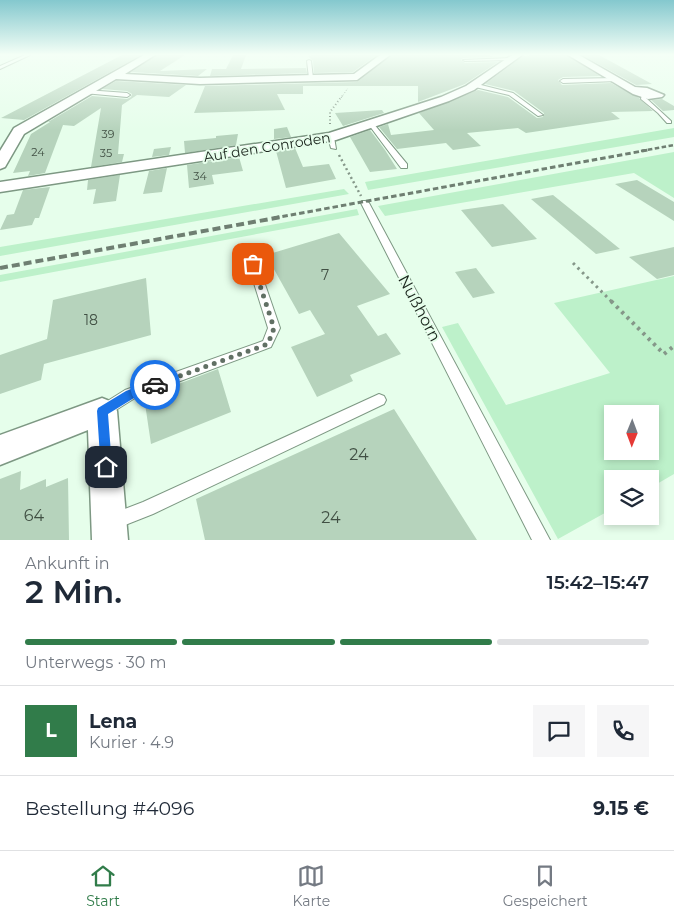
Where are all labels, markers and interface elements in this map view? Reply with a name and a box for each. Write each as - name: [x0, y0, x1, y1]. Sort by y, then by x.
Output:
- house number: 39: [102, 127, 115, 141]
- street label: Auf den Conroden: [202, 128, 332, 166]
- house number: 24: [31, 145, 45, 159]
- house number: 35: [100, 146, 112, 160]
- house number: 34: [193, 169, 207, 183]
- pin: [232, 243, 274, 285]
- icon: bag: [239, 250, 267, 278]
- house number: 7: [321, 266, 329, 284]
- street label: Nußhorn: [394, 272, 445, 345]
- house number: 18: [84, 311, 98, 329]
- courier: [130, 360, 180, 410]
- icon: car: [141, 371, 169, 399]
- north arrow: [604, 405, 659, 460]
- map controls: [604, 405, 659, 525]
- house number: 24: [349, 445, 369, 464]
- pin: [85, 446, 127, 488]
- icon: home: [92, 453, 120, 481]
- button: layers: [604, 470, 659, 525]
- house number: 64: [24, 506, 45, 525]
- house number: 24: [321, 508, 341, 527]
- text: Ankunft in: [25, 554, 110, 573]
- text: 15:42–15:47: [546, 571, 649, 594]
- text: 2 Min.: [25, 572, 122, 611]
- text: Unterwegs · 30 m: [25, 653, 166, 672]
- button: chat: [533, 705, 585, 757]
- button: phone: [597, 705, 649, 757]
- text: Lena: [89, 710, 137, 733]
- text: L: [45, 719, 57, 742]
- text: Kurier · 4.9: [89, 733, 174, 752]
- text: Bestellung #4096: [25, 797, 194, 820]
- text: 9.15 €: [593, 797, 649, 820]
- tab: Start: [86, 862, 120, 910]
- tab: Karte: [293, 862, 330, 910]
- tab: Gespeichert: [503, 862, 588, 910]

